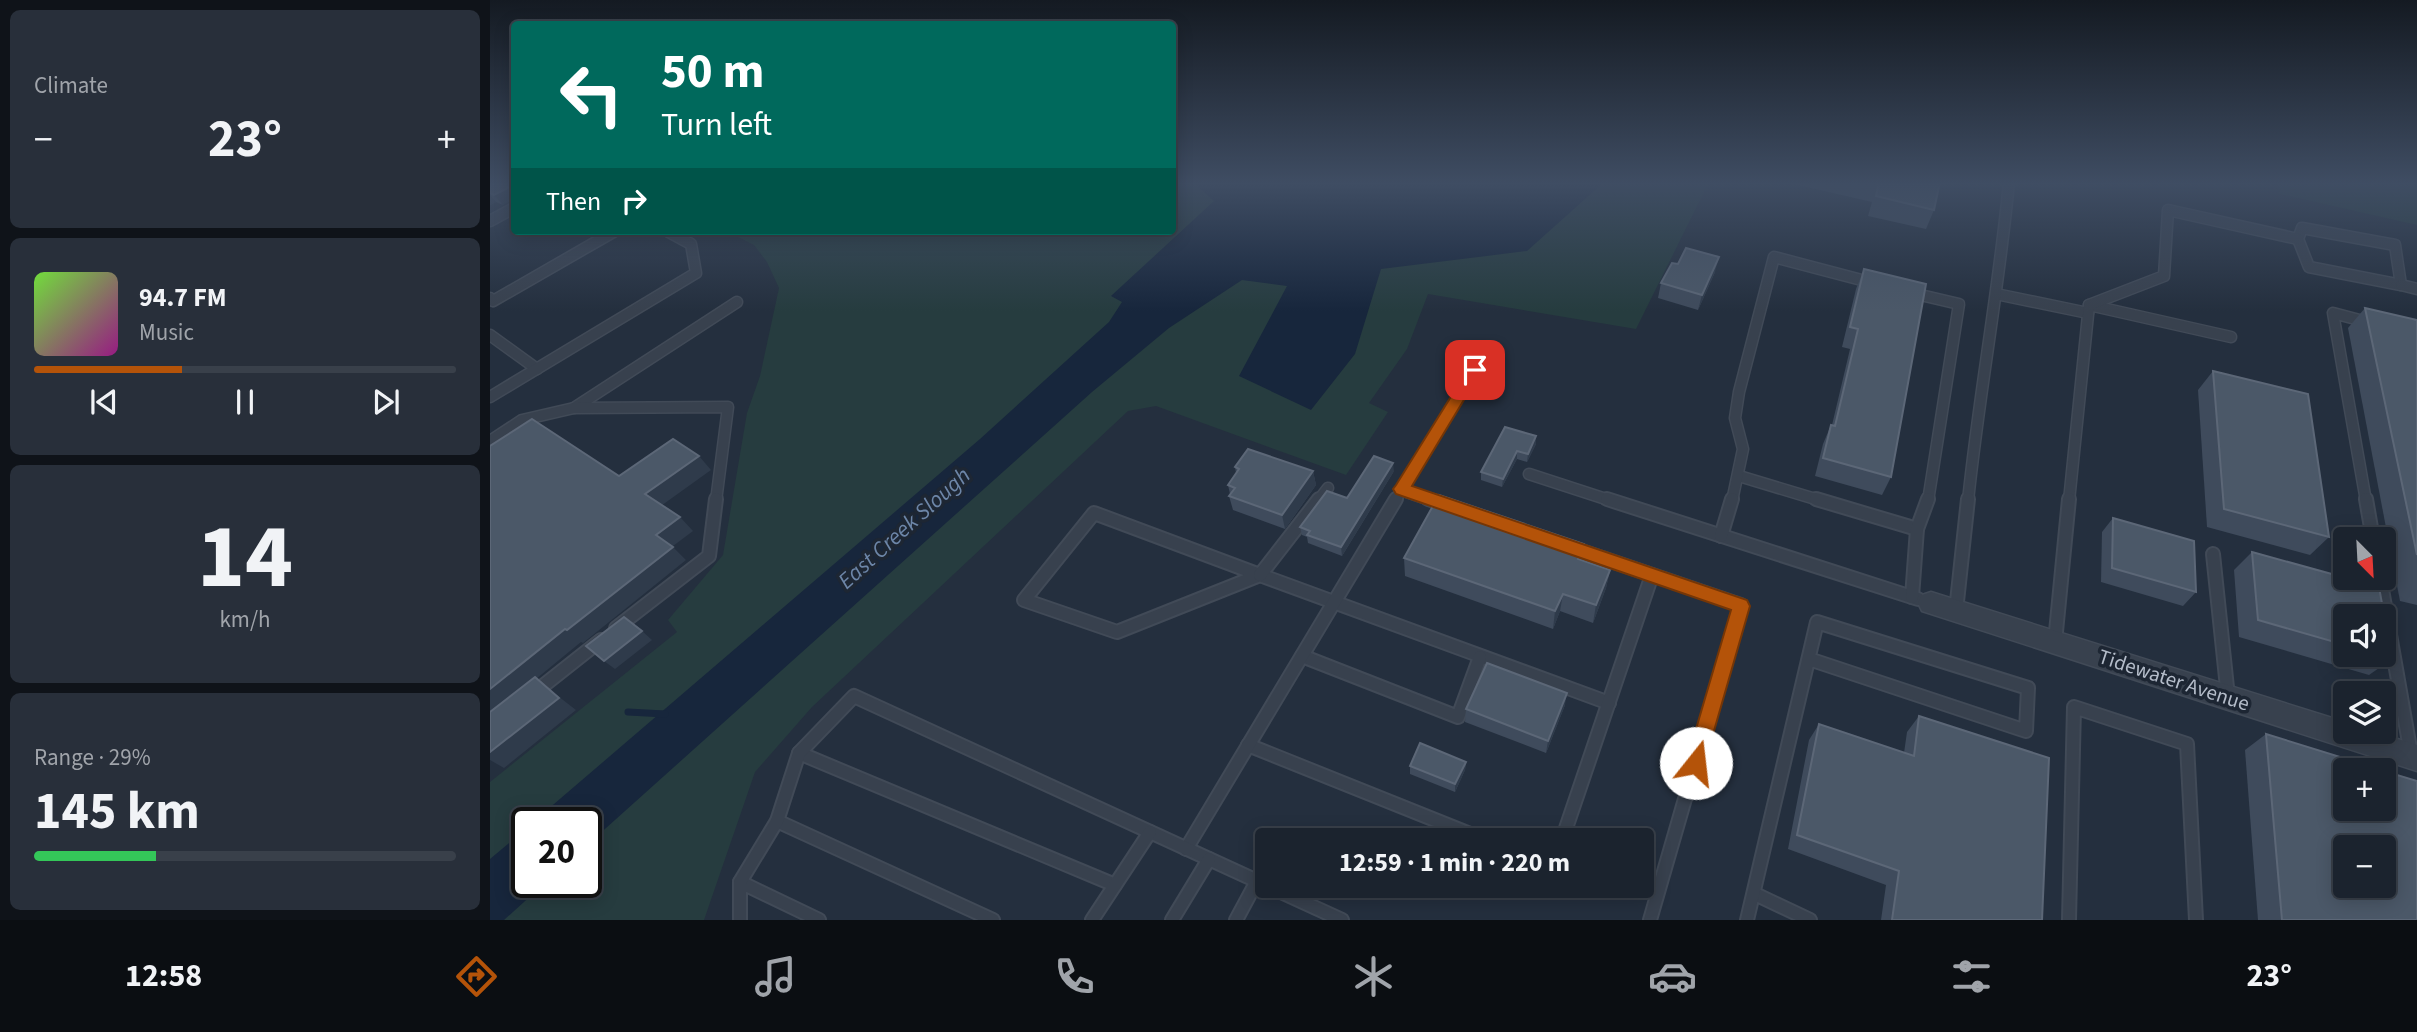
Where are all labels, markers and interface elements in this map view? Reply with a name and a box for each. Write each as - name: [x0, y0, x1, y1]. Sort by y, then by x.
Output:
- text: 50 m: [661, 37, 765, 107]
- icon: left: [546, 49, 637, 140]
- text: Climate: [34, 69, 108, 102]
- text: Turn left: [661, 102, 772, 148]
- text: 23°: [208, 103, 282, 177]
- text: −: [34, 113, 53, 167]
- text: +: [437, 113, 456, 167]
- icon: right: [615, 182, 653, 220]
- text: Then: [546, 183, 601, 220]
- text: 94.7 FM: [139, 279, 227, 316]
- text: Music: [139, 316, 194, 349]
- pin: [1445, 340, 1505, 400]
- icon: arrive: [1456, 351, 1494, 389]
- icon: previous: [85, 383, 123, 421]
- icon: pause: [226, 383, 264, 421]
- icon: next: [367, 383, 405, 421]
- water label: East Creek Slough: [830, 459, 978, 597]
- text: 14: [197, 493, 293, 622]
- north arrow: [2333, 527, 2396, 590]
- map controls: [2333, 527, 2396, 898]
- text: km/h: [219, 603, 271, 636]
- button: sound: [2333, 604, 2396, 667]
- street label: Tidewater Avenue: [2095, 641, 2253, 719]
- button: layers: [2333, 681, 2396, 744]
- position arrow: [1659, 726, 1733, 800]
- text: Range · 29%: [34, 741, 151, 774]
- button: +: [2333, 758, 2396, 821]
- text: 145 km: [34, 775, 200, 849]
- speed limit sign: 20: [511, 807, 602, 898]
- button: −: [2333, 835, 2396, 898]
- text: 12:59 · 1 min · 220 m: [1339, 844, 1570, 881]
- icon: directions: [452, 952, 501, 1001]
- icon: music: [751, 952, 800, 1001]
- icon: phone: [1050, 952, 1099, 1001]
- icon: climate: [1349, 952, 1398, 1001]
- icon: car: [1648, 952, 1697, 1001]
- icon: filters: [1947, 952, 1996, 1001]
- text: 12:58: [125, 953, 202, 999]
- text: 23°: [2246, 953, 2292, 999]

